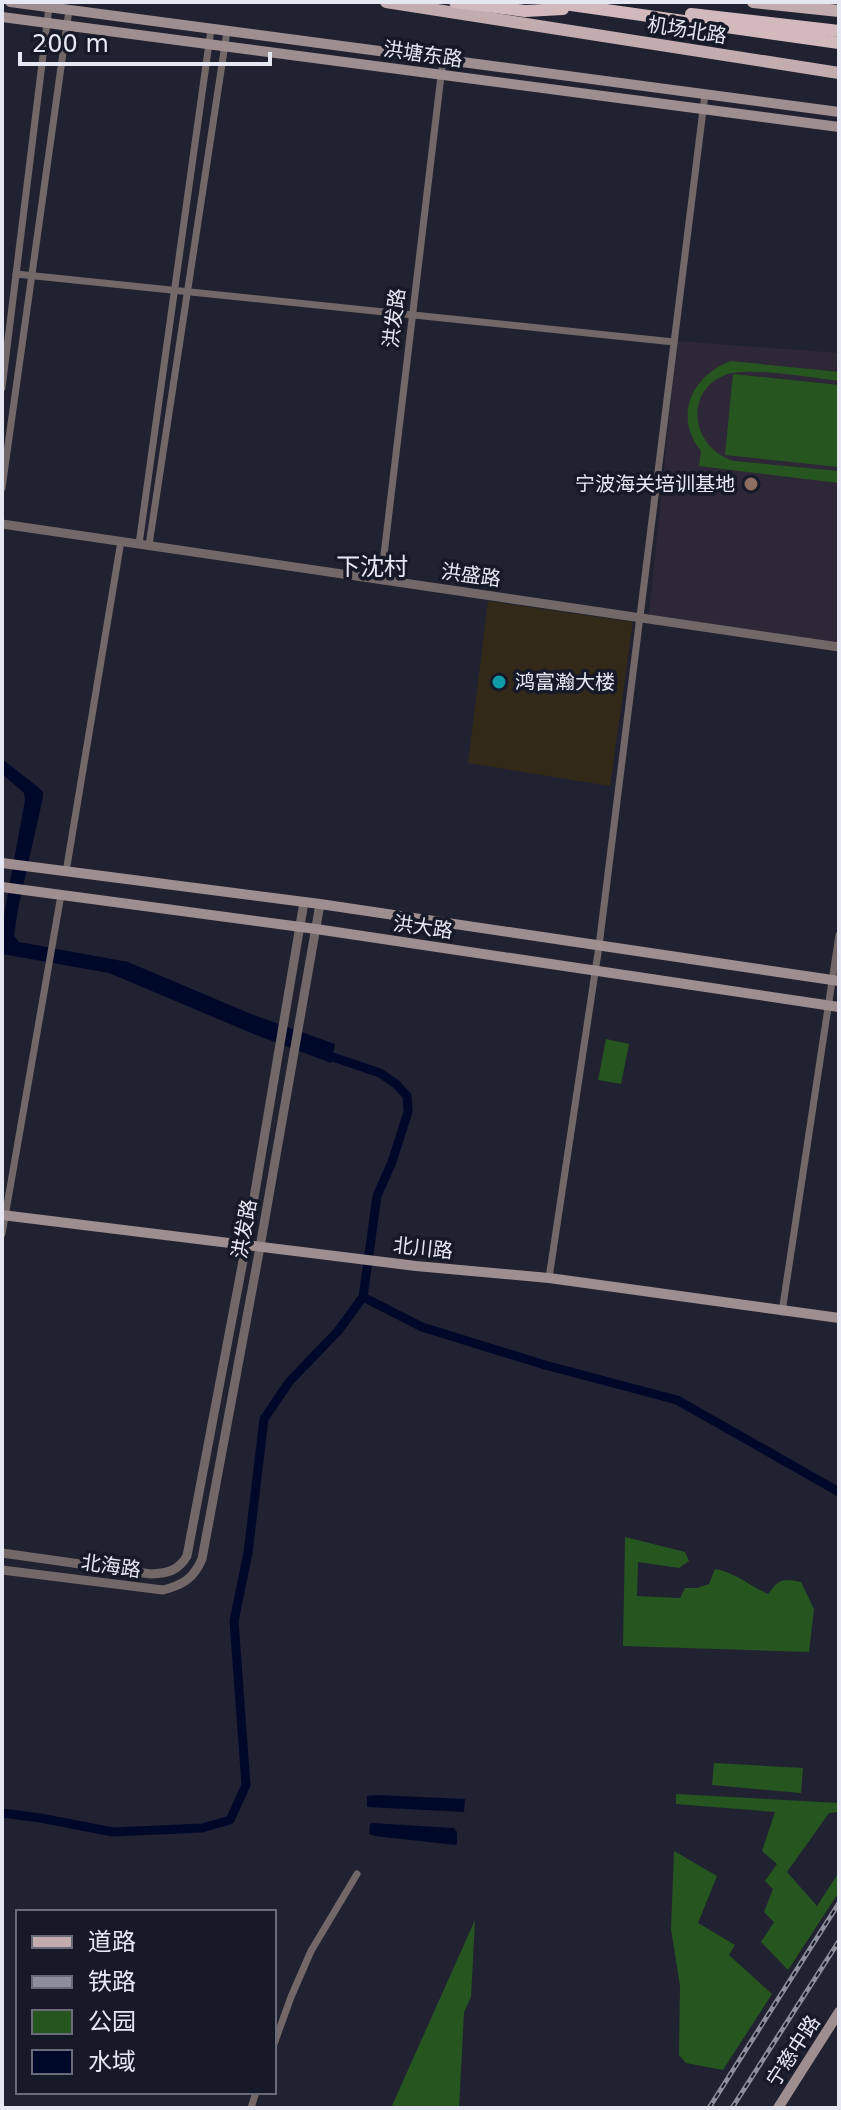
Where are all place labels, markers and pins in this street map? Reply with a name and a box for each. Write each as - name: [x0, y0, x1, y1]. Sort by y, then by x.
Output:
- place label: 宁波海关培训基地: [575, 472, 735, 496]
- marker: 宁波海关培训基地: [742, 475, 760, 493]
- place label: 鸿富瀚大楼: [515, 670, 615, 694]
- marker: 鸿富瀚大楼: [490, 673, 508, 691]

